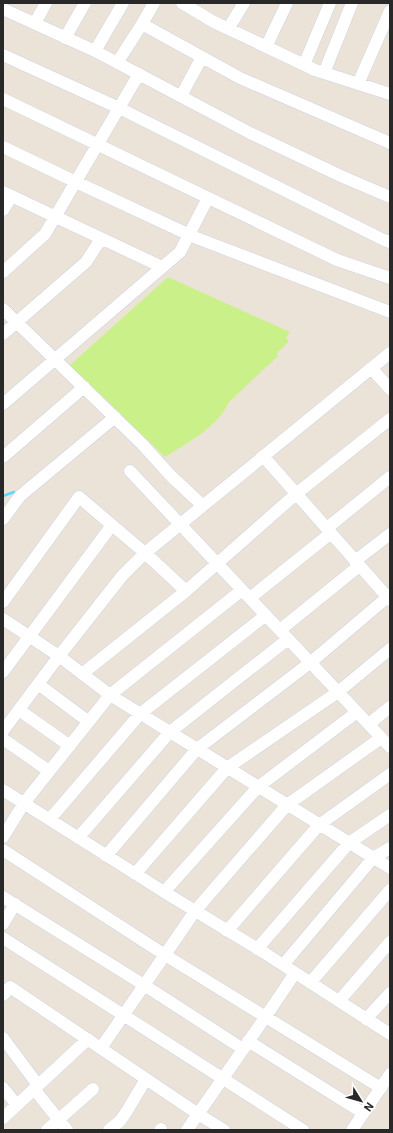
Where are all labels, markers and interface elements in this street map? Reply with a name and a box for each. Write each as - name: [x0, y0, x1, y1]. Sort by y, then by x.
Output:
- north arrow: [341, 1081, 381, 1121]
- text: N: [361, 1100, 376, 1114]

